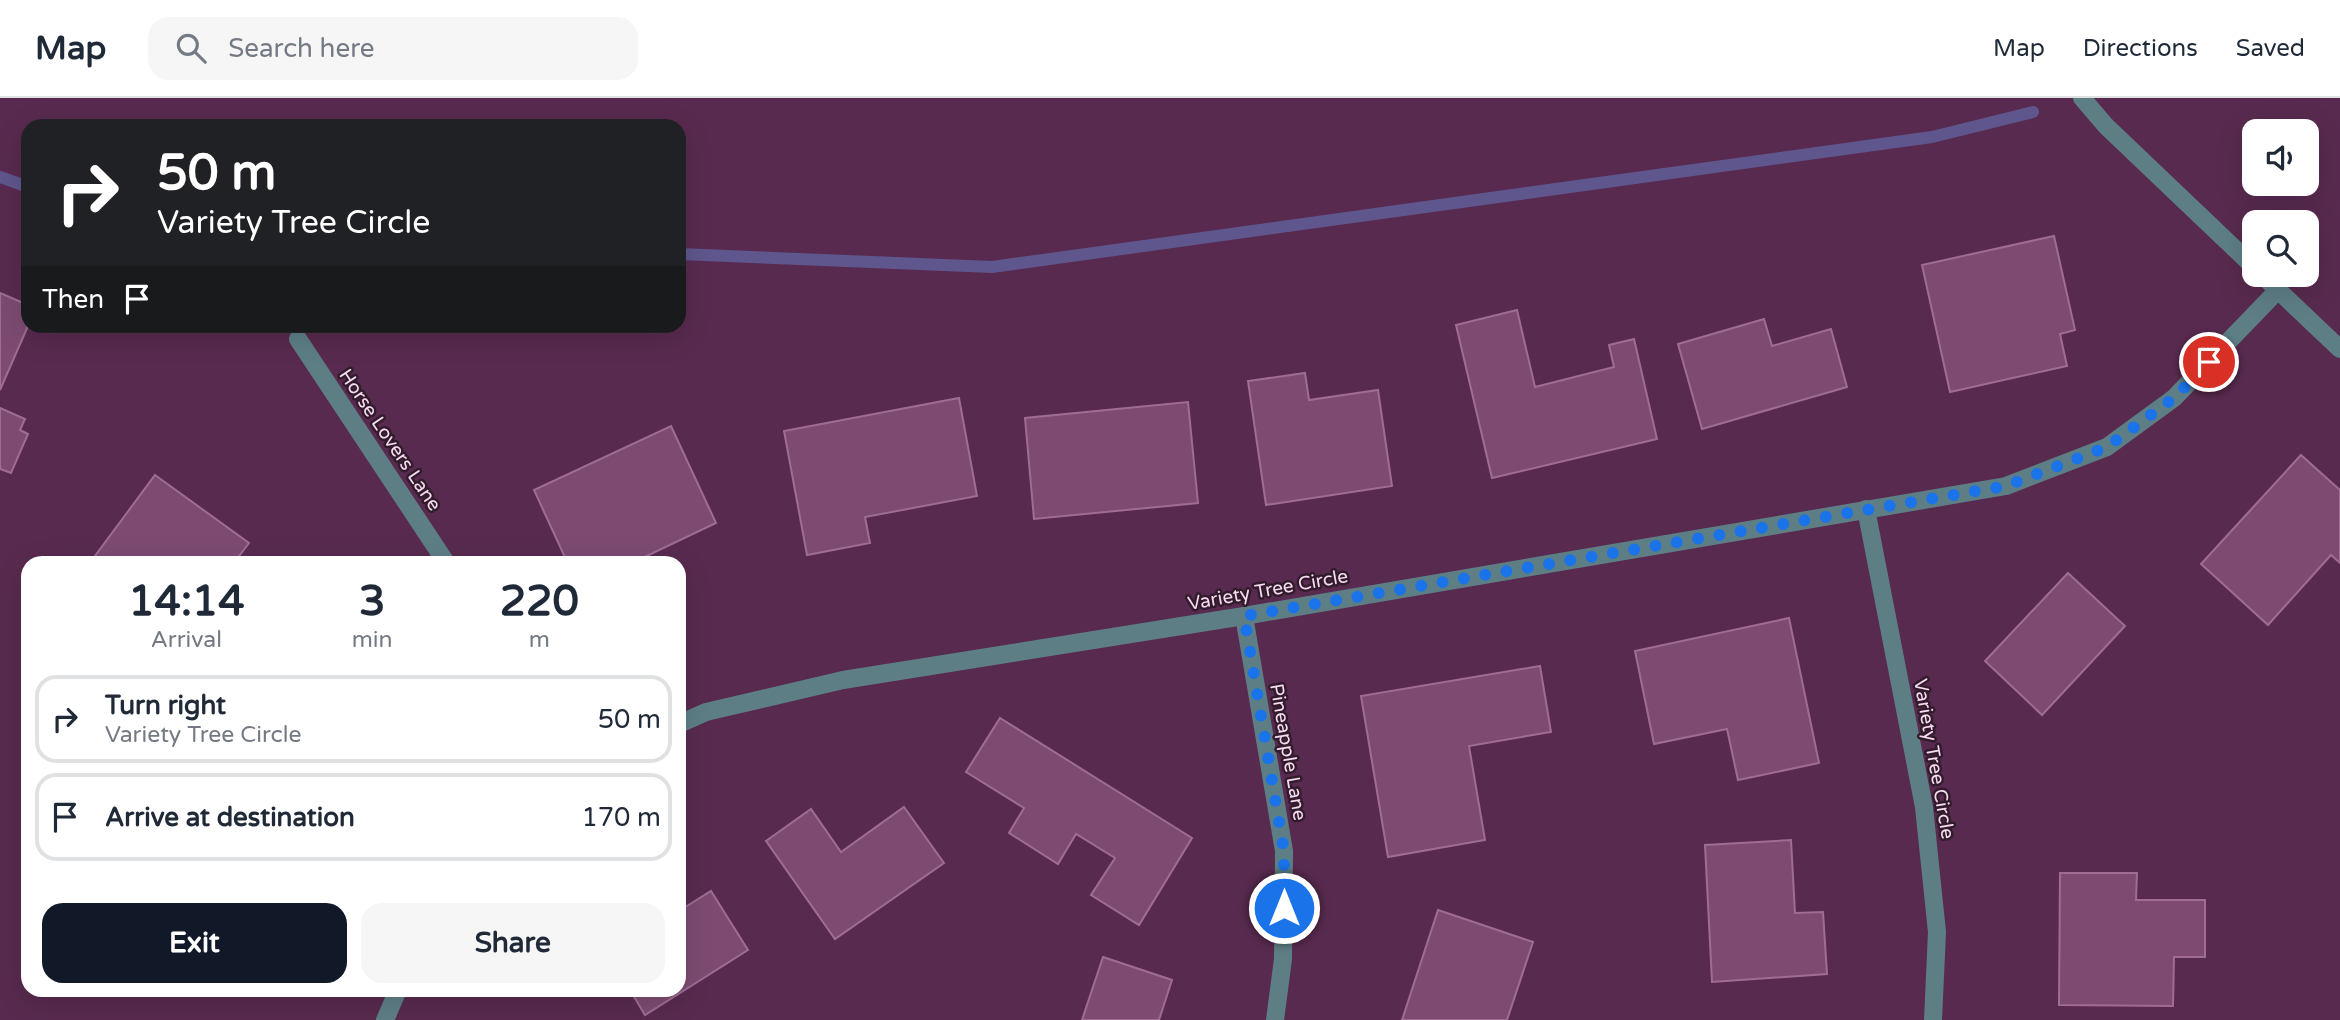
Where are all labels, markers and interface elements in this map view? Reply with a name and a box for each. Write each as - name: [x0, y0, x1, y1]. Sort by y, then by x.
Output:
- search box: [148, 17, 638, 80]
- text: Map: [35, 29, 106, 68]
- icon: search: [172, 29, 210, 67]
- text: Search here: [228, 33, 374, 64]
- text: Map: [1993, 34, 2045, 63]
- text: Directions: [2083, 34, 2198, 63]
- text: Saved: [2236, 34, 2305, 63]
- map controls: [2242, 119, 2319, 287]
- button: sound: [2242, 119, 2319, 196]
- text: 50 m: [157, 144, 276, 203]
- icon: right: [42, 147, 133, 238]
- text: Variety Tree Circle: [157, 204, 430, 242]
- button: search: [2242, 210, 2319, 287]
- icon: arrive: [118, 280, 156, 318]
- text: Then: [42, 284, 104, 315]
- pin: [2179, 332, 2239, 392]
- icon: arrive: [2190, 343, 2228, 381]
- street label: Horse Lovers Lane: [334, 365, 446, 515]
- street label: Variety Tree Circle: [1186, 565, 1350, 615]
- text: 14:14: [128, 576, 245, 627]
- text: 3: [359, 576, 385, 627]
- text: 220: [500, 576, 579, 627]
- text: Arrival: [151, 626, 222, 654]
- text: min: [352, 626, 393, 654]
- text: m: [529, 626, 550, 654]
- street label: Variety Tree Circle: [1909, 677, 1959, 841]
- street label: Pineapple Lane: [1265, 682, 1311, 822]
- text: Turn right: [105, 690, 226, 721]
- icon: right: [46, 700, 84, 738]
- text: 50 m: [598, 704, 661, 735]
- text: Variety Tree Circle: [105, 721, 301, 749]
- icon: arrive: [46, 798, 84, 836]
- text: Arrive at destination: [105, 802, 355, 833]
- text: 170 m: [581, 802, 661, 833]
- position arrow: [1247, 871, 1321, 945]
- button: Exit: [42, 903, 347, 983]
- button: Share: [361, 903, 665, 983]

